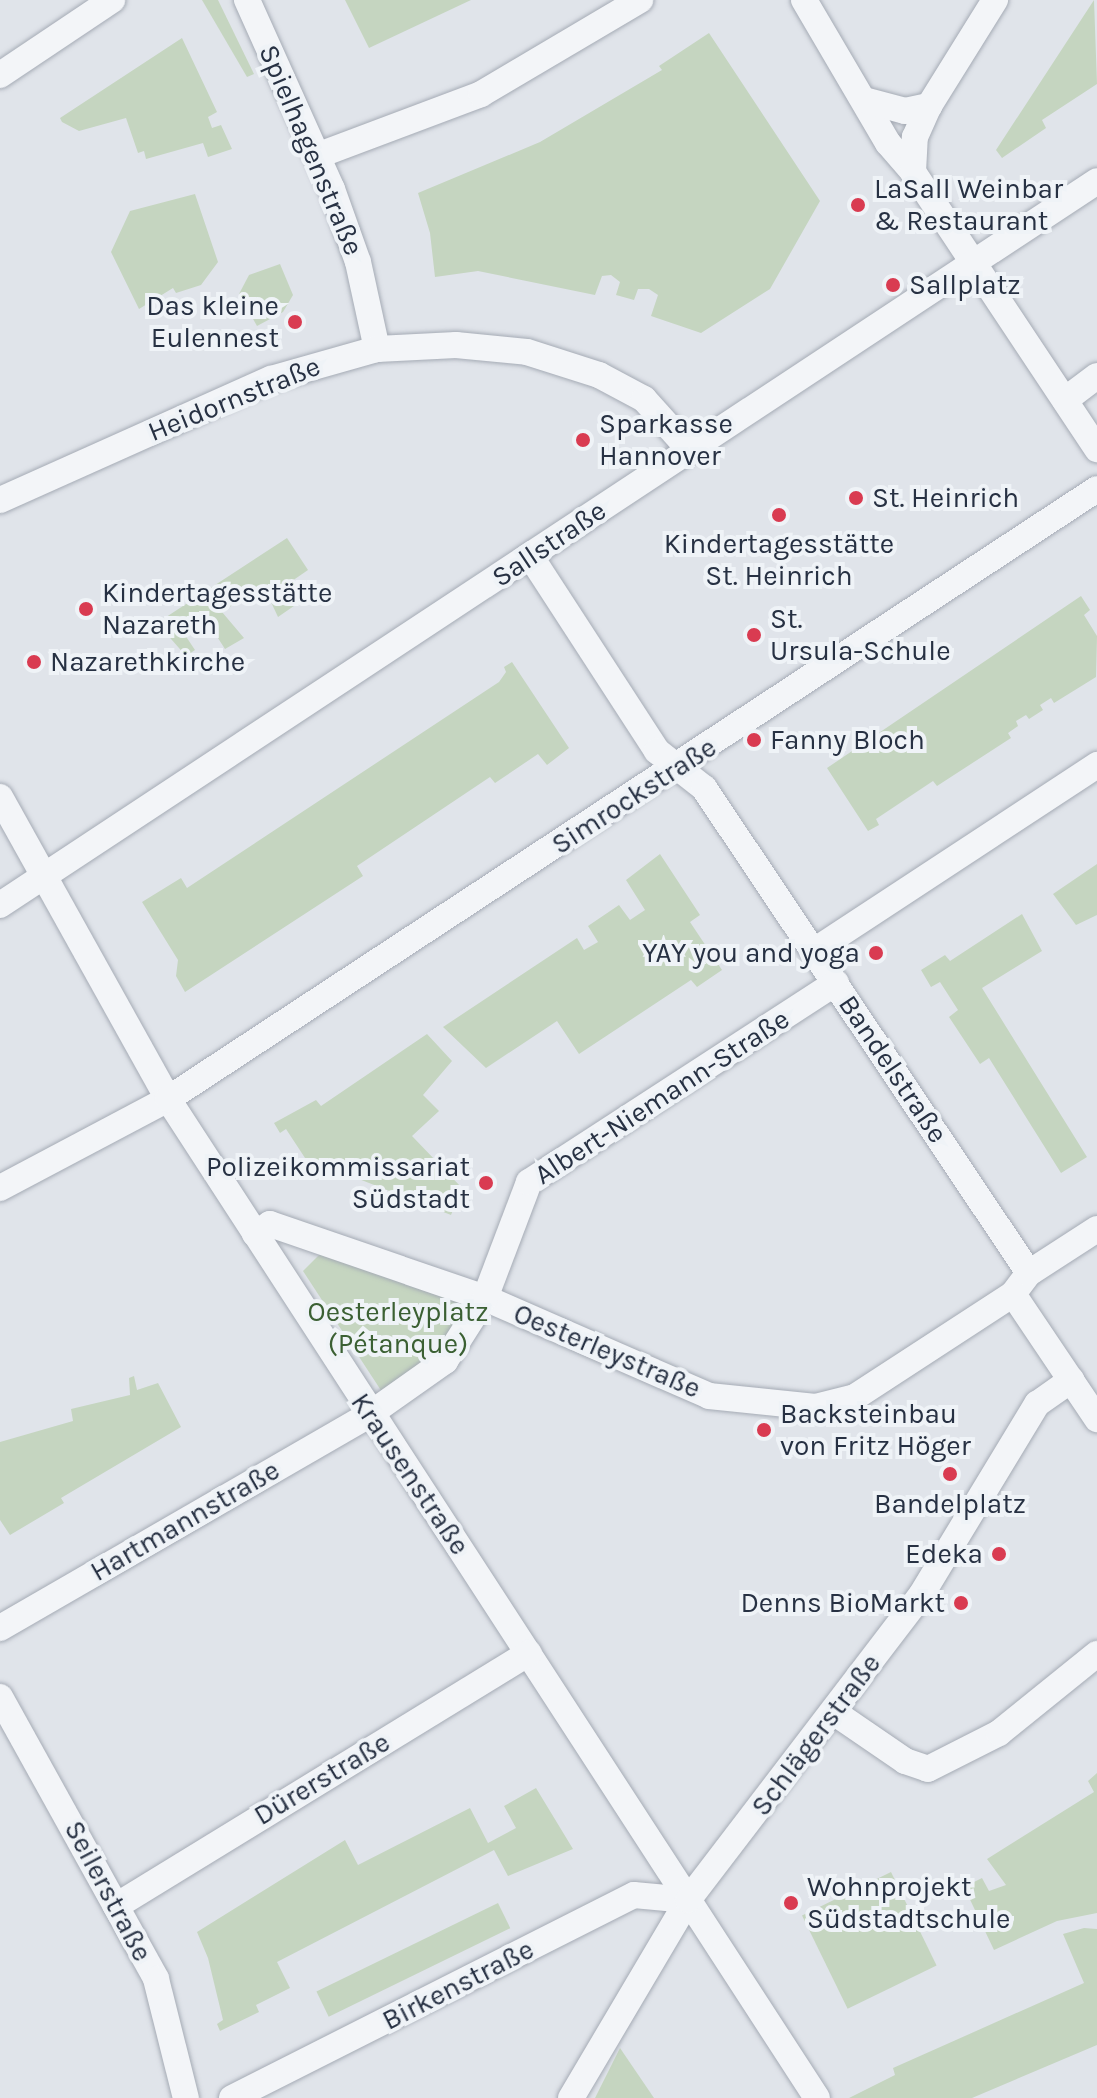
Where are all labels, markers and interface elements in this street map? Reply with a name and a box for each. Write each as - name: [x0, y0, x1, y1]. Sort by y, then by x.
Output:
- street label: Spielhagenstraße: [251, 40, 371, 260]
- place label: LaSall Weinbar & Restaurant: [874, 172, 1063, 238]
- marker: LaSall Weinbar & Restaurant: [849, 196, 867, 214]
- place label: Sallplatz: [909, 268, 1020, 302]
- marker: Sallplatz: [884, 276, 902, 294]
- place label: Das kleine Eulennest: [146, 289, 279, 355]
- marker: Das kleine Eulennest: [286, 313, 304, 331]
- street label: Heidornstraße: [143, 349, 325, 449]
- place label: Sparkasse Hannover: [599, 407, 733, 473]
- marker: Sparkasse Hannover: [574, 431, 592, 449]
- place label: St. Heinrich: [872, 481, 1019, 515]
- marker: St. Heinrich: [847, 489, 865, 507]
- street label: Sallstraße: [486, 494, 612, 594]
- marker: Kindertagesstätte St. Heinrich: [770, 506, 788, 524]
- place label: Kindertagesstätte St. Heinrich: [664, 527, 894, 593]
- place label: Kindertagesstätte Nazareth: [102, 576, 332, 642]
- marker: Kindertagesstätte Nazareth: [77, 600, 95, 618]
- place label: St. Ursula-Schule: [770, 602, 951, 668]
- marker: St. Ursula-Schule: [745, 626, 763, 644]
- place label: Nazarethkirche: [50, 645, 245, 679]
- marker: Nazarethkirche: [25, 653, 43, 671]
- place label: Fanny Bloch: [770, 723, 925, 757]
- street label: Simrockstraße: [545, 730, 723, 862]
- marker: Fanny Bloch: [745, 731, 763, 749]
- place label: YAY you and yoga: [642, 936, 860, 970]
- marker: YAY you and yoga: [867, 944, 885, 962]
- street label: Bandelstraße: [831, 989, 955, 1149]
- street label: Albert-Niemann-Straße: [528, 1002, 796, 1192]
- place label: Polizeikommissariat Südstadt: [206, 1150, 470, 1216]
- marker: Polizeikommissariat Südstadt: [477, 1174, 495, 1192]
- park label: Oesterleyplatz (Pétanque): [308, 1295, 488, 1361]
- street label: Oesterleystraße: [508, 1297, 706, 1405]
- street label: Krausenstraße: [344, 1387, 476, 1561]
- place label: Backsteinbau von Fritz Höger: [780, 1397, 971, 1463]
- marker: Backsteinbau von Fritz Höger: [755, 1421, 773, 1439]
- street label: Hartmannstraße: [85, 1453, 285, 1589]
- marker: Bandelplatz: [941, 1465, 959, 1483]
- place label: Bandelplatz: [874, 1487, 1026, 1521]
- place label: Edeka: [905, 1537, 983, 1571]
- marker: Edeka: [990, 1545, 1008, 1563]
- place label: Denns BioMarkt: [740, 1586, 945, 1620]
- marker: Denns BioMarkt: [952, 1594, 970, 1612]
- street label: Schlägerstraße: [744, 1647, 888, 1823]
- street label: Dürerstraße: [248, 1725, 396, 1833]
- street label: Seilerstraße: [57, 1815, 159, 1967]
- place label: Wohnprojekt Südstadtschule: [807, 1870, 1010, 1936]
- marker: Wohnprojekt Südstadtschule: [782, 1894, 800, 1912]
- street label: Birkenstraße: [377, 1933, 539, 2037]

